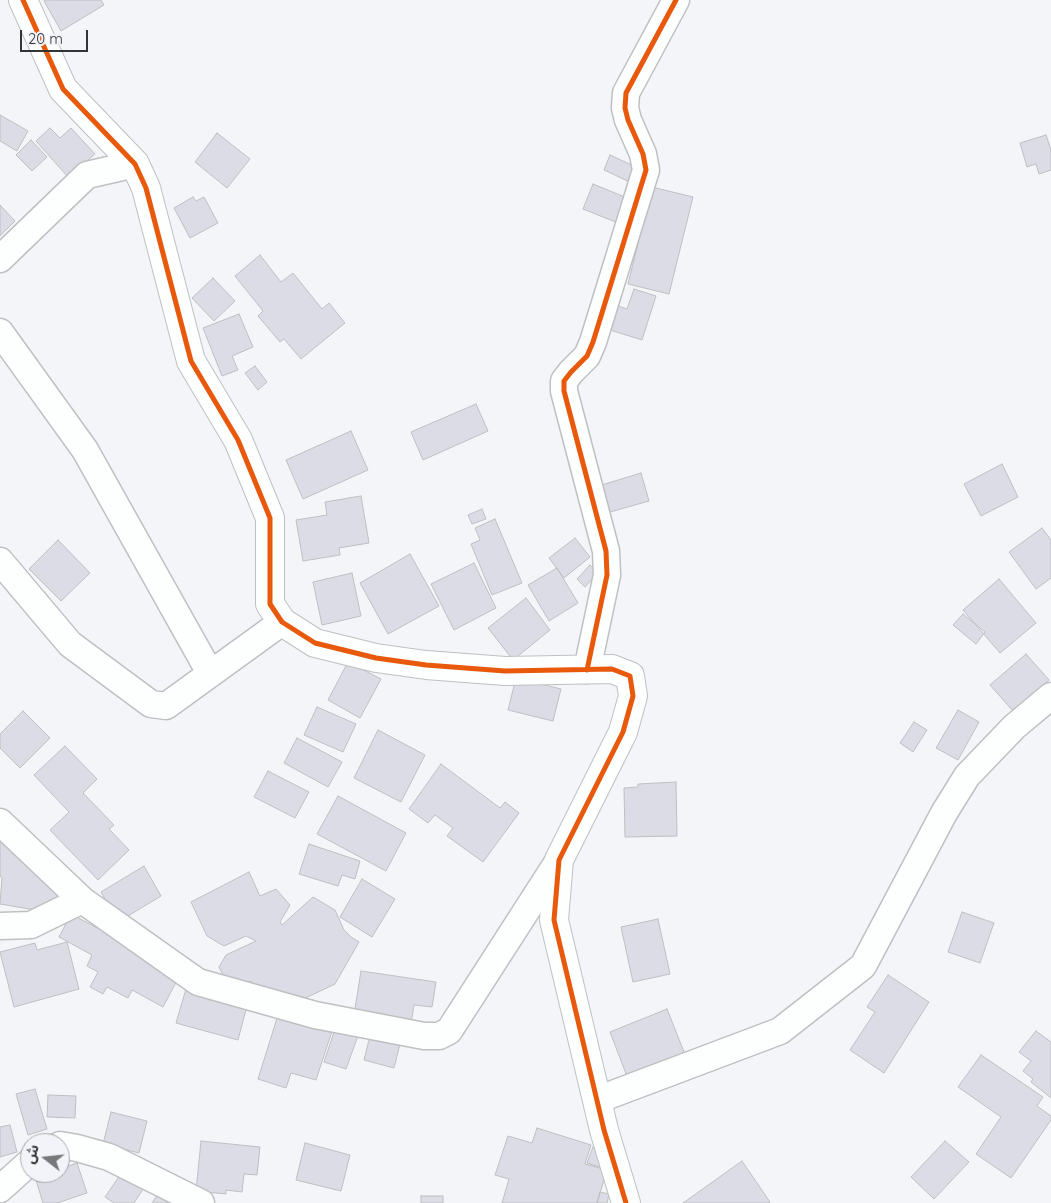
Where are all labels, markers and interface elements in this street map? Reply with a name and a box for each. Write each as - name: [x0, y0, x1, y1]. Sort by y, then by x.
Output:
- scale bar: [22, 20, 90, 52]
- text: 20 m: [28, 29, 63, 48]
- north arrow: [20, 1133, 70, 1183]
- text: ش: [20, 1142, 43, 1166]

